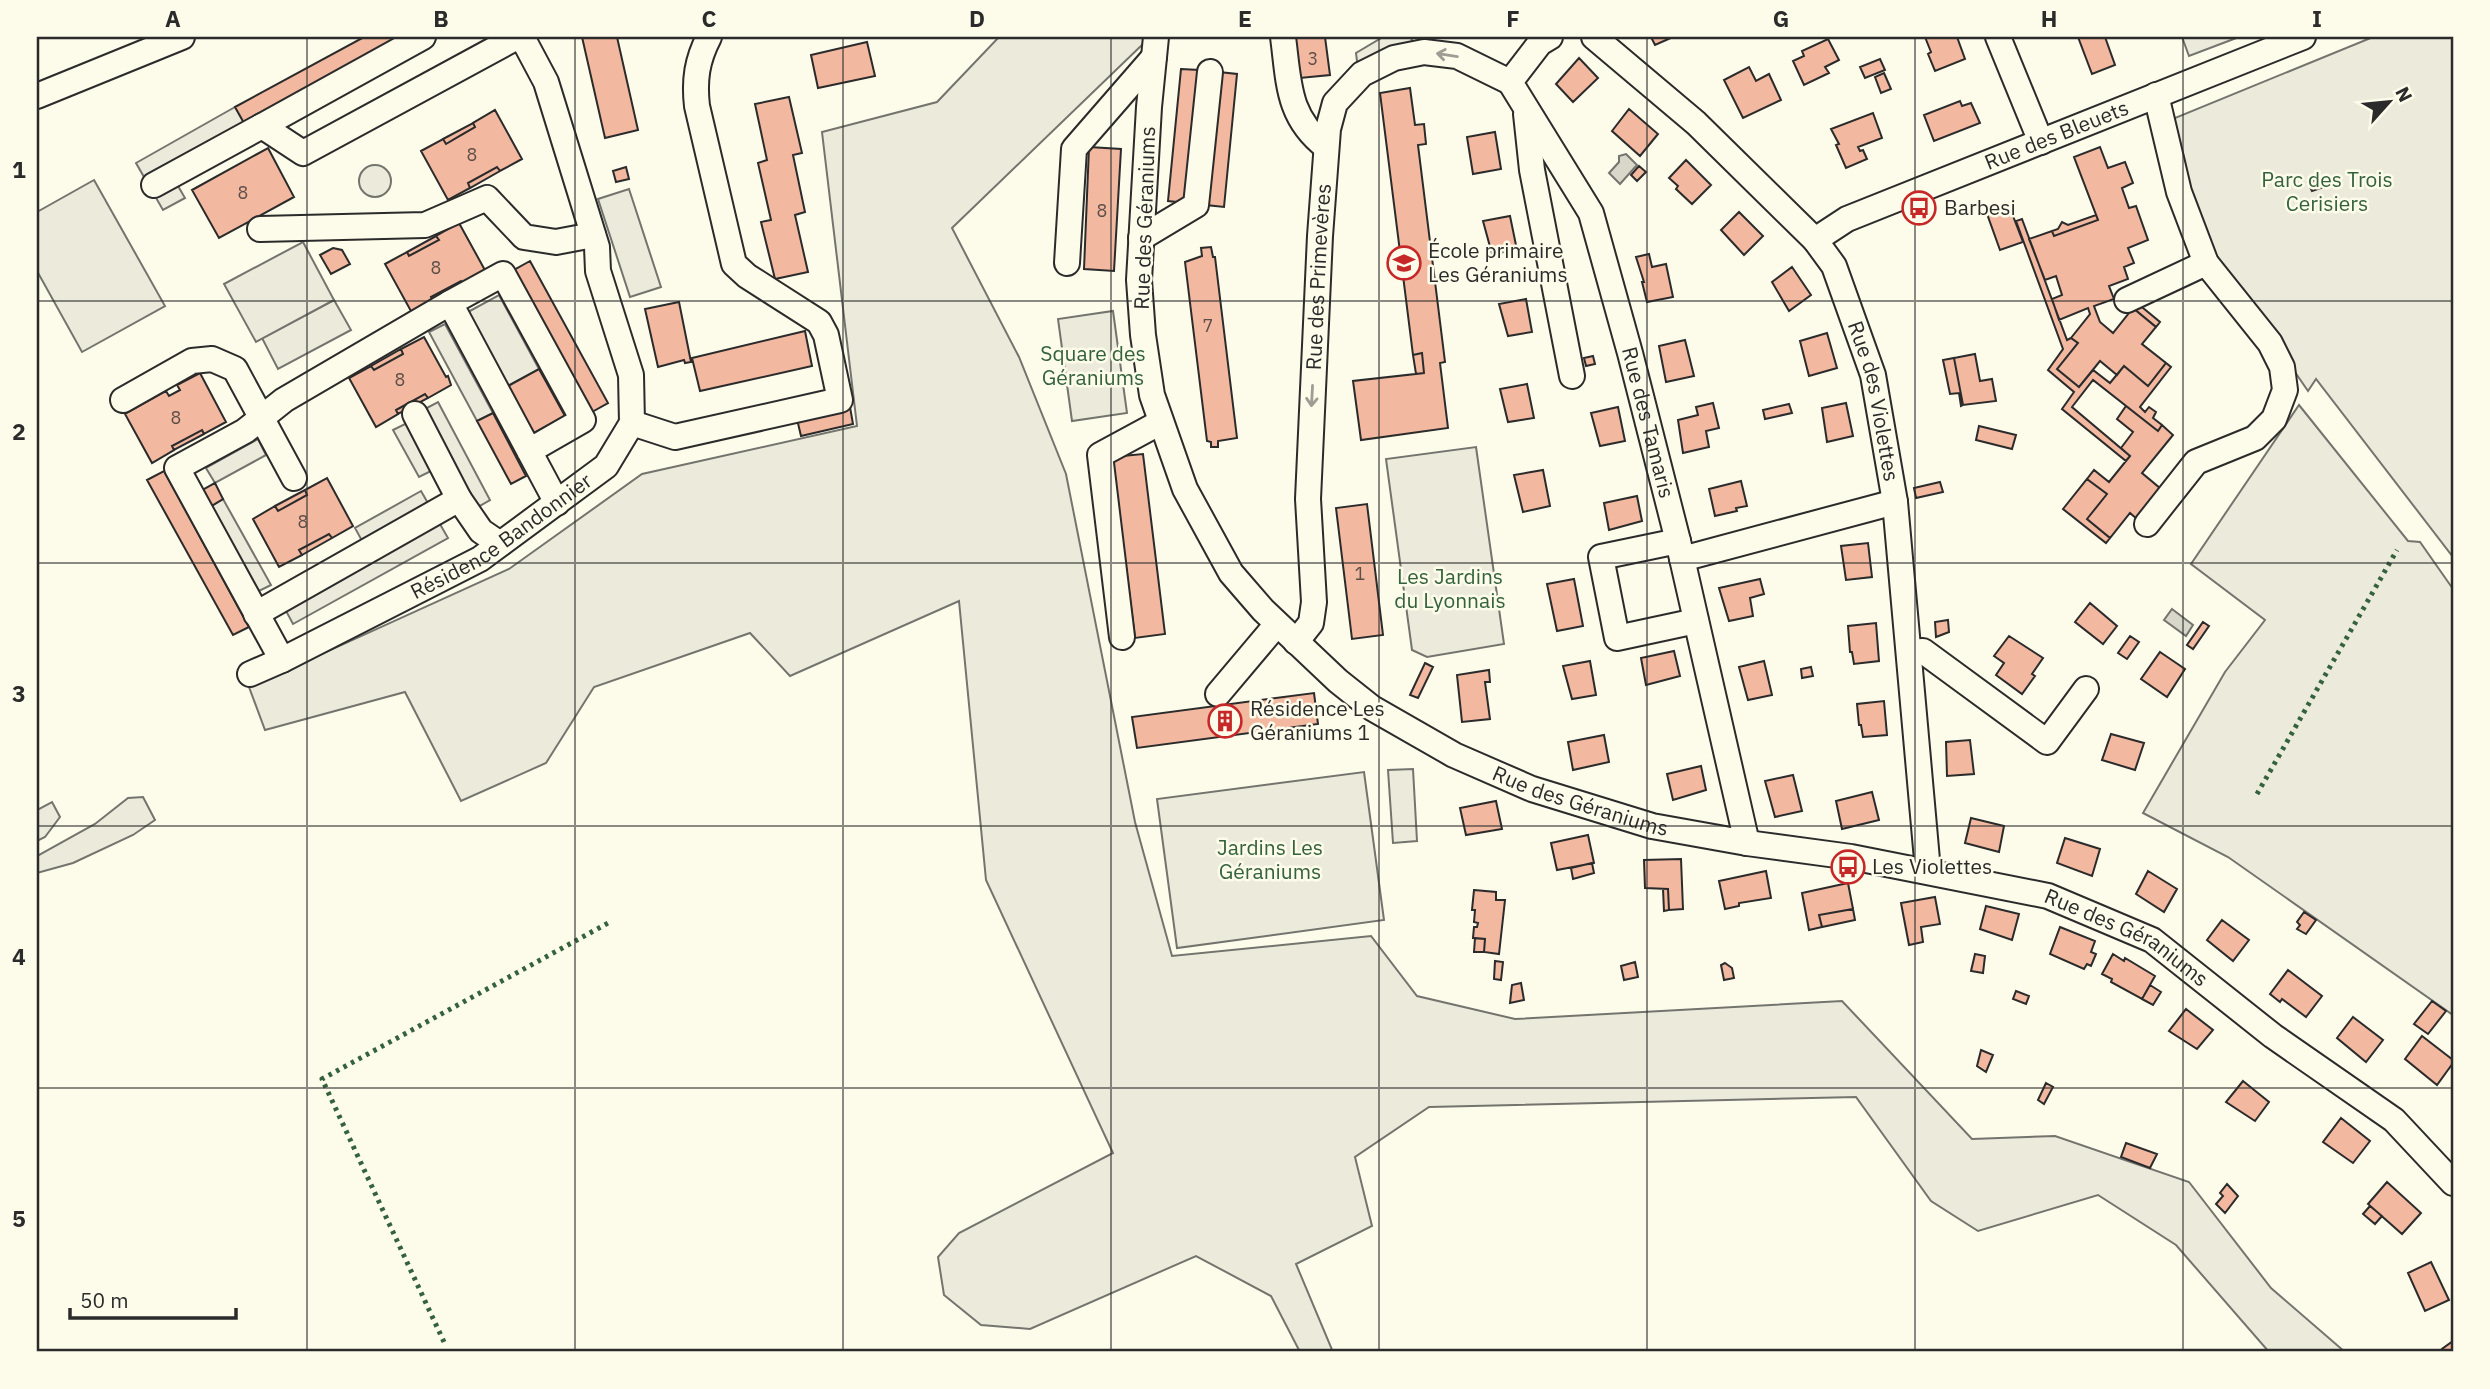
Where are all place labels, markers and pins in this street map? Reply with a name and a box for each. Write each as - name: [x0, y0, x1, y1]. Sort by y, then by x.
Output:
- bus stop icon: Barbesi: [1900, 189, 1938, 227]
- place label: Barbesi: [1944, 193, 2016, 221]
- place label: École primaire Les Géraniums: [1428, 236, 1568, 288]
- school or university icon: École primaire Les Géraniums: [1385, 244, 1423, 282]
- place label: Résidence Les Géraniums 1: [1250, 694, 1385, 746]
- building icon: Résidence Les Géraniums 1: [1206, 702, 1244, 740]
- bus stop icon: Les Violettes: [1829, 848, 1867, 886]
- place label: Les Violettes: [1872, 852, 1992, 880]

